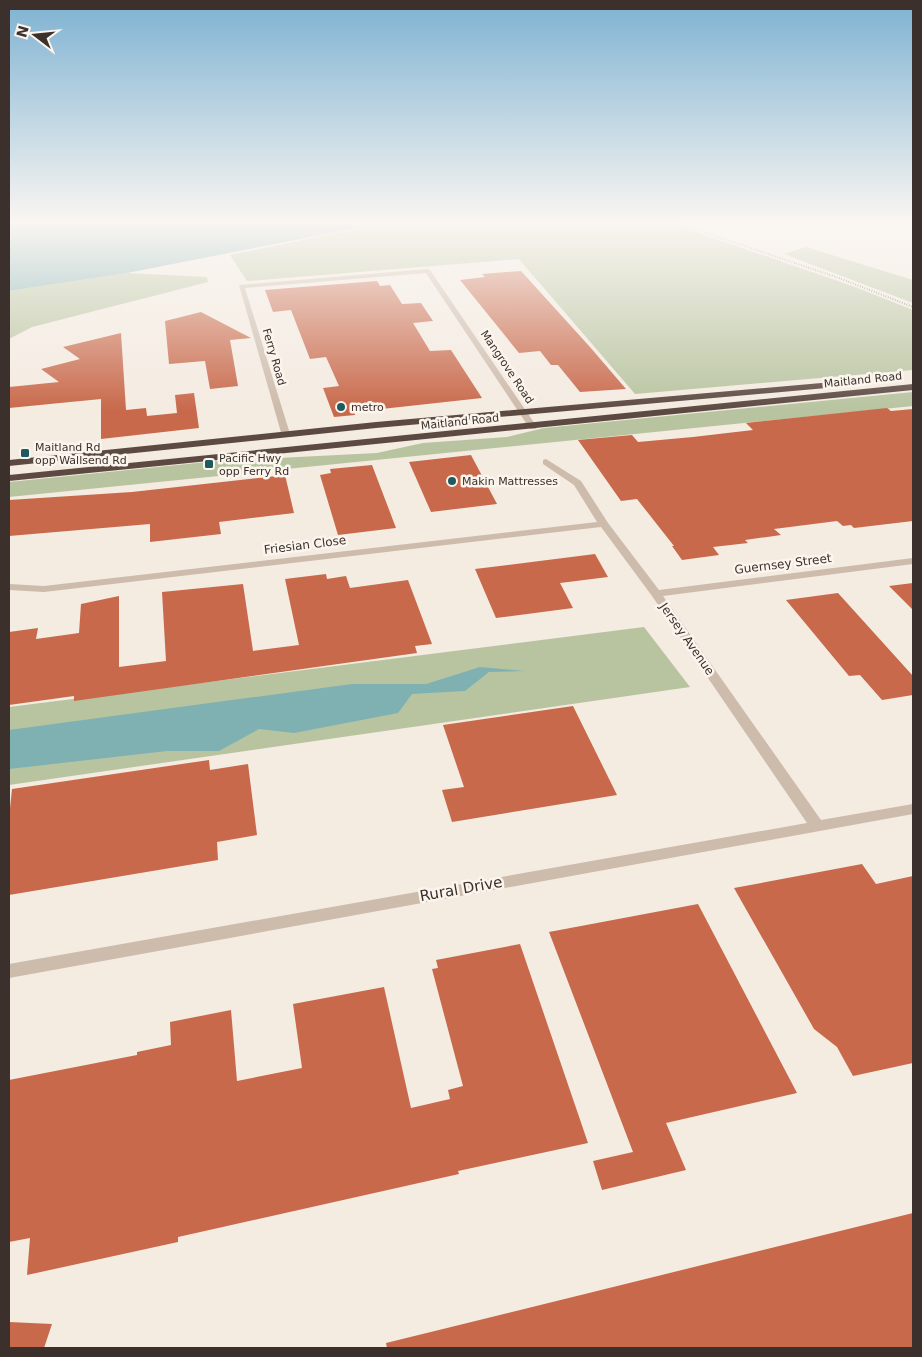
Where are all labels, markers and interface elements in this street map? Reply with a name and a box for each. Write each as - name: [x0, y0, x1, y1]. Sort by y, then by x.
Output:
- north arrow: [10, 10, 60, 60]
- text: N: [13, 24, 32, 39]
- street label: Ferry Road: [260, 327, 288, 387]
- street label: Mangrove Road: [478, 328, 536, 406]
- street label: Maitland Road: [823, 369, 903, 391]
- marker: metro: [335, 401, 347, 413]
- place label: metro: [351, 401, 384, 414]
- street label: Maitland Road: [420, 411, 500, 433]
- place label: Maitland Rd opp Wallsend Rd: [35, 441, 127, 467]
- marker: Maitland Rd opp Wallsend Rd: [19, 447, 31, 459]
- place label: Pacific Hwy opp Ferry Rd: [219, 452, 289, 478]
- marker: Pacific Hwy opp Ferry Rd: [203, 458, 215, 470]
- marker: Makin Mattresses: [446, 475, 458, 487]
- place label: Makin Mattresses: [462, 475, 558, 488]
- street label: Friesian Close: [263, 533, 347, 557]
- street label: Guernsey Street: [734, 551, 833, 577]
- street label: Jersey Avenue: [656, 599, 717, 678]
- street label: Rural Drive: [418, 873, 504, 905]

